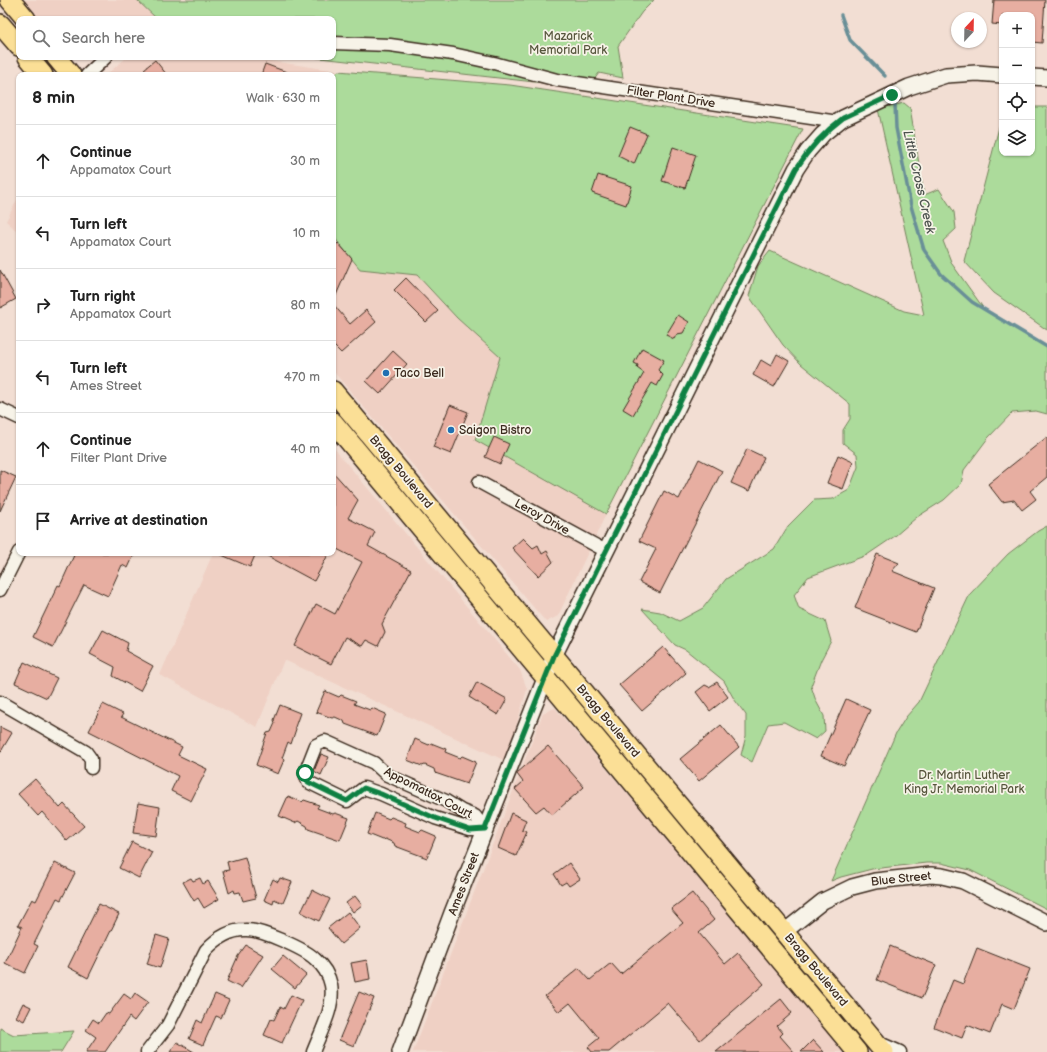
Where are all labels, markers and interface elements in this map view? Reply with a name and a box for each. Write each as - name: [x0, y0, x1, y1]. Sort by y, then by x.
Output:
- north arrow: [951, 12, 987, 48]
- map controls: [999, 12, 1035, 156]
- button: +: [999, 12, 1035, 48]
- search box: [16, 16, 336, 60]
- icon: search: [30, 27, 52, 49]
- text: Search here: [62, 29, 145, 48]
- park label: Mazarick Memorial Park: [529, 29, 607, 58]
- button: −: [999, 48, 1035, 84]
- street label: Filter Plant Drive: [626, 83, 716, 111]
- button: locate: [999, 84, 1035, 120]
- route end: [883, 86, 901, 104]
- text: 8 min: [32, 88, 75, 108]
- text: Walk · 630 m: [246, 90, 320, 106]
- button: layers: [999, 120, 1035, 156]
- water label: Little Cross Creek: [899, 129, 939, 236]
- text: Continue: [70, 143, 132, 162]
- icon: ahead: [32, 150, 54, 172]
- text: 30 m: [290, 153, 320, 169]
- text: Appamatox Court: [70, 162, 171, 178]
- text: Turn left: [70, 215, 127, 234]
- icon: left: [32, 222, 54, 244]
- text: 10 m: [293, 225, 320, 241]
- text: Appamatox Court: [70, 234, 171, 250]
- text: Turn right: [70, 287, 135, 306]
- icon: right: [32, 294, 54, 316]
- text: 80 m: [291, 297, 320, 313]
- text: Appamatox Court: [70, 306, 171, 322]
- text: Turn left: [70, 359, 127, 378]
- icon: left: [32, 366, 54, 388]
- place label: Taco Bell: [394, 366, 444, 381]
- marker: Taco Bell: [381, 368, 391, 378]
- text: 470 m: [284, 369, 320, 385]
- text: Ames Street: [70, 378, 142, 394]
- place label: Saigon Bistro: [459, 423, 531, 438]
- marker: Saigon Bistro: [446, 425, 456, 435]
- text: Continue: [70, 431, 132, 450]
- street label: Bragg Boulevard: [366, 432, 436, 512]
- icon: ahead: [32, 438, 54, 460]
- text: 40 m: [290, 441, 320, 457]
- text: Filter Plant Drive: [70, 450, 167, 466]
- street label: Leroy Drive: [512, 496, 572, 538]
- icon: arrive: [32, 510, 54, 532]
- text: Arrive at destination: [70, 511, 208, 530]
- street label: Bragg Boulevard: [573, 681, 643, 761]
- route start: [296, 764, 314, 782]
- street label: Appomattox Court: [381, 764, 475, 822]
- park label: Dr. Martin Luther King Jr. Memorial Park: [904, 768, 1024, 797]
- street label: Ames Street: [445, 850, 483, 918]
- street label: Blue Street: [870, 868, 932, 890]
- street label: Bragg Boulevard: [781, 930, 851, 1010]

